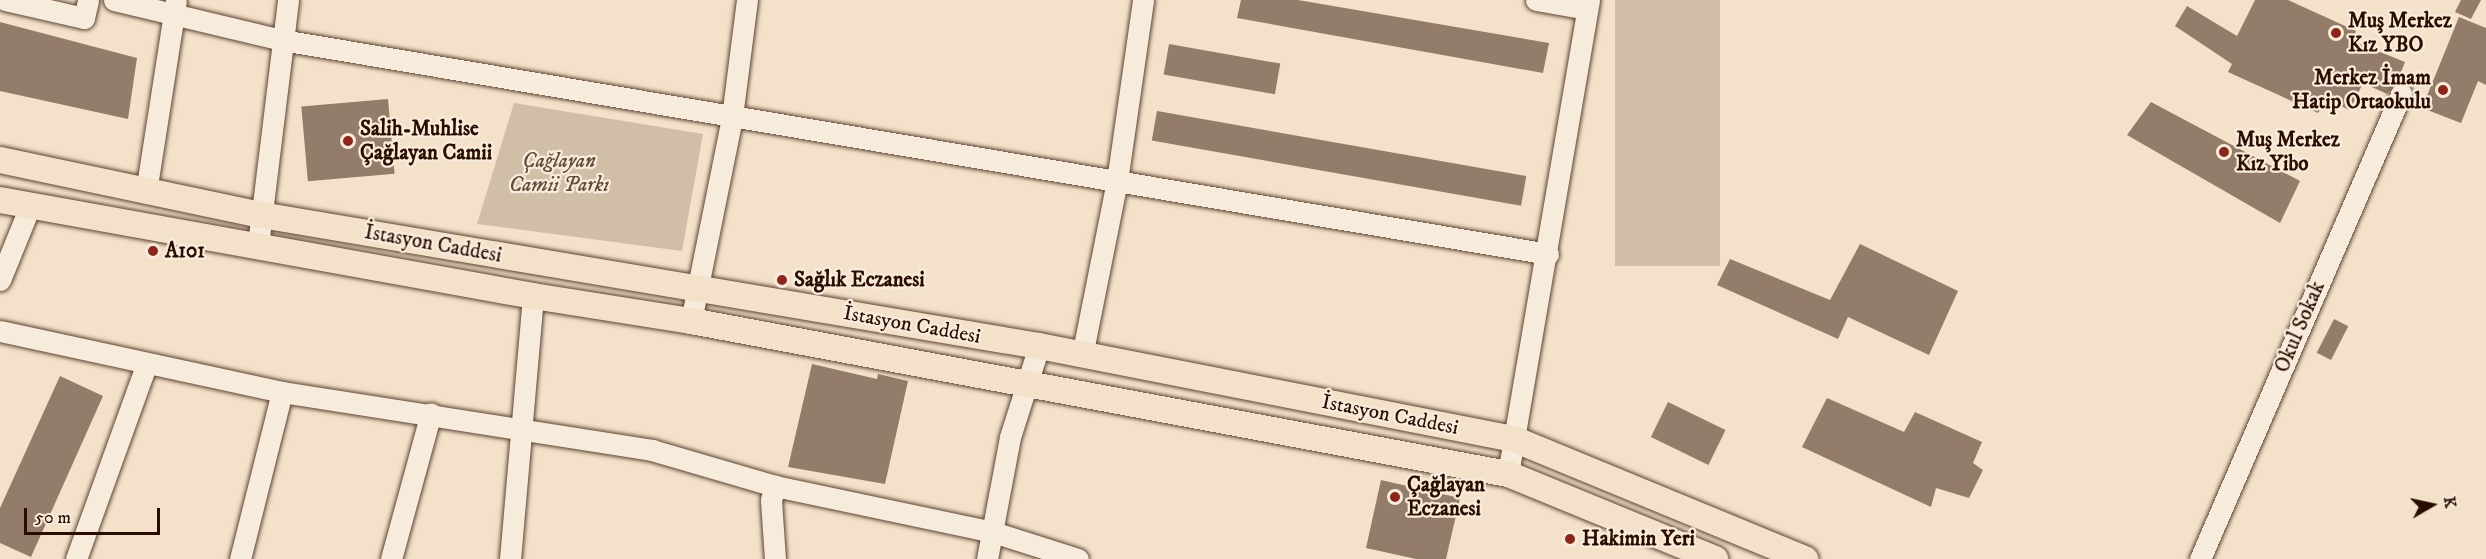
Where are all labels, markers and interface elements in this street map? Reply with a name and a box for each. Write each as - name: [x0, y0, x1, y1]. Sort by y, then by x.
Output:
- place label: Muş Merkez Kız YBO: [2348, 8, 2452, 58]
- marker: Muş Merkez Kız YBO: [2329, 26, 2343, 40]
- place label: Merkez İmam Hatip Ortaokulu: [2292, 65, 2431, 115]
- marker: Merkez İmam Hatip Ortaokulu: [2436, 83, 2450, 97]
- place label: Salih-Muhlise Çağlayan Camii: [360, 116, 492, 166]
- place label: Muş Merkez Kız Yibo: [2236, 127, 2340, 177]
- marker: Salih-Muhlise Çağlayan Camii: [341, 134, 355, 148]
- marker: Muş Merkez Kız Yibo: [2217, 145, 2231, 159]
- park label: Çağlayan Camii Parkı: [509, 148, 609, 198]
- street label: İstasyon Caddesi: [362, 220, 504, 268]
- place label: A101: [165, 238, 205, 264]
- marker: A101: [146, 244, 160, 258]
- place label: Sağlık Eczanesi: [794, 267, 925, 293]
- marker: Sağlık Eczanesi: [775, 273, 789, 287]
- street label: Okul Sokak: [2269, 277, 2331, 377]
- street label: İstasyon Caddesi: [841, 301, 983, 349]
- street label: İstasyon Caddesi: [1319, 389, 1461, 441]
- place label: Çağlayan Eczanesi: [1407, 472, 1485, 522]
- north arrow: [2402, 475, 2462, 535]
- marker: Çağlayan Eczanesi: [1388, 490, 1402, 504]
- text: K: [2439, 495, 2461, 509]
- scale bar: [27, 496, 164, 534]
- text: 50 m: [35, 507, 71, 529]
- place label: Hakimin Yeri: [1582, 526, 1695, 552]
- marker: Hakimin Yeri: [1563, 532, 1577, 546]

